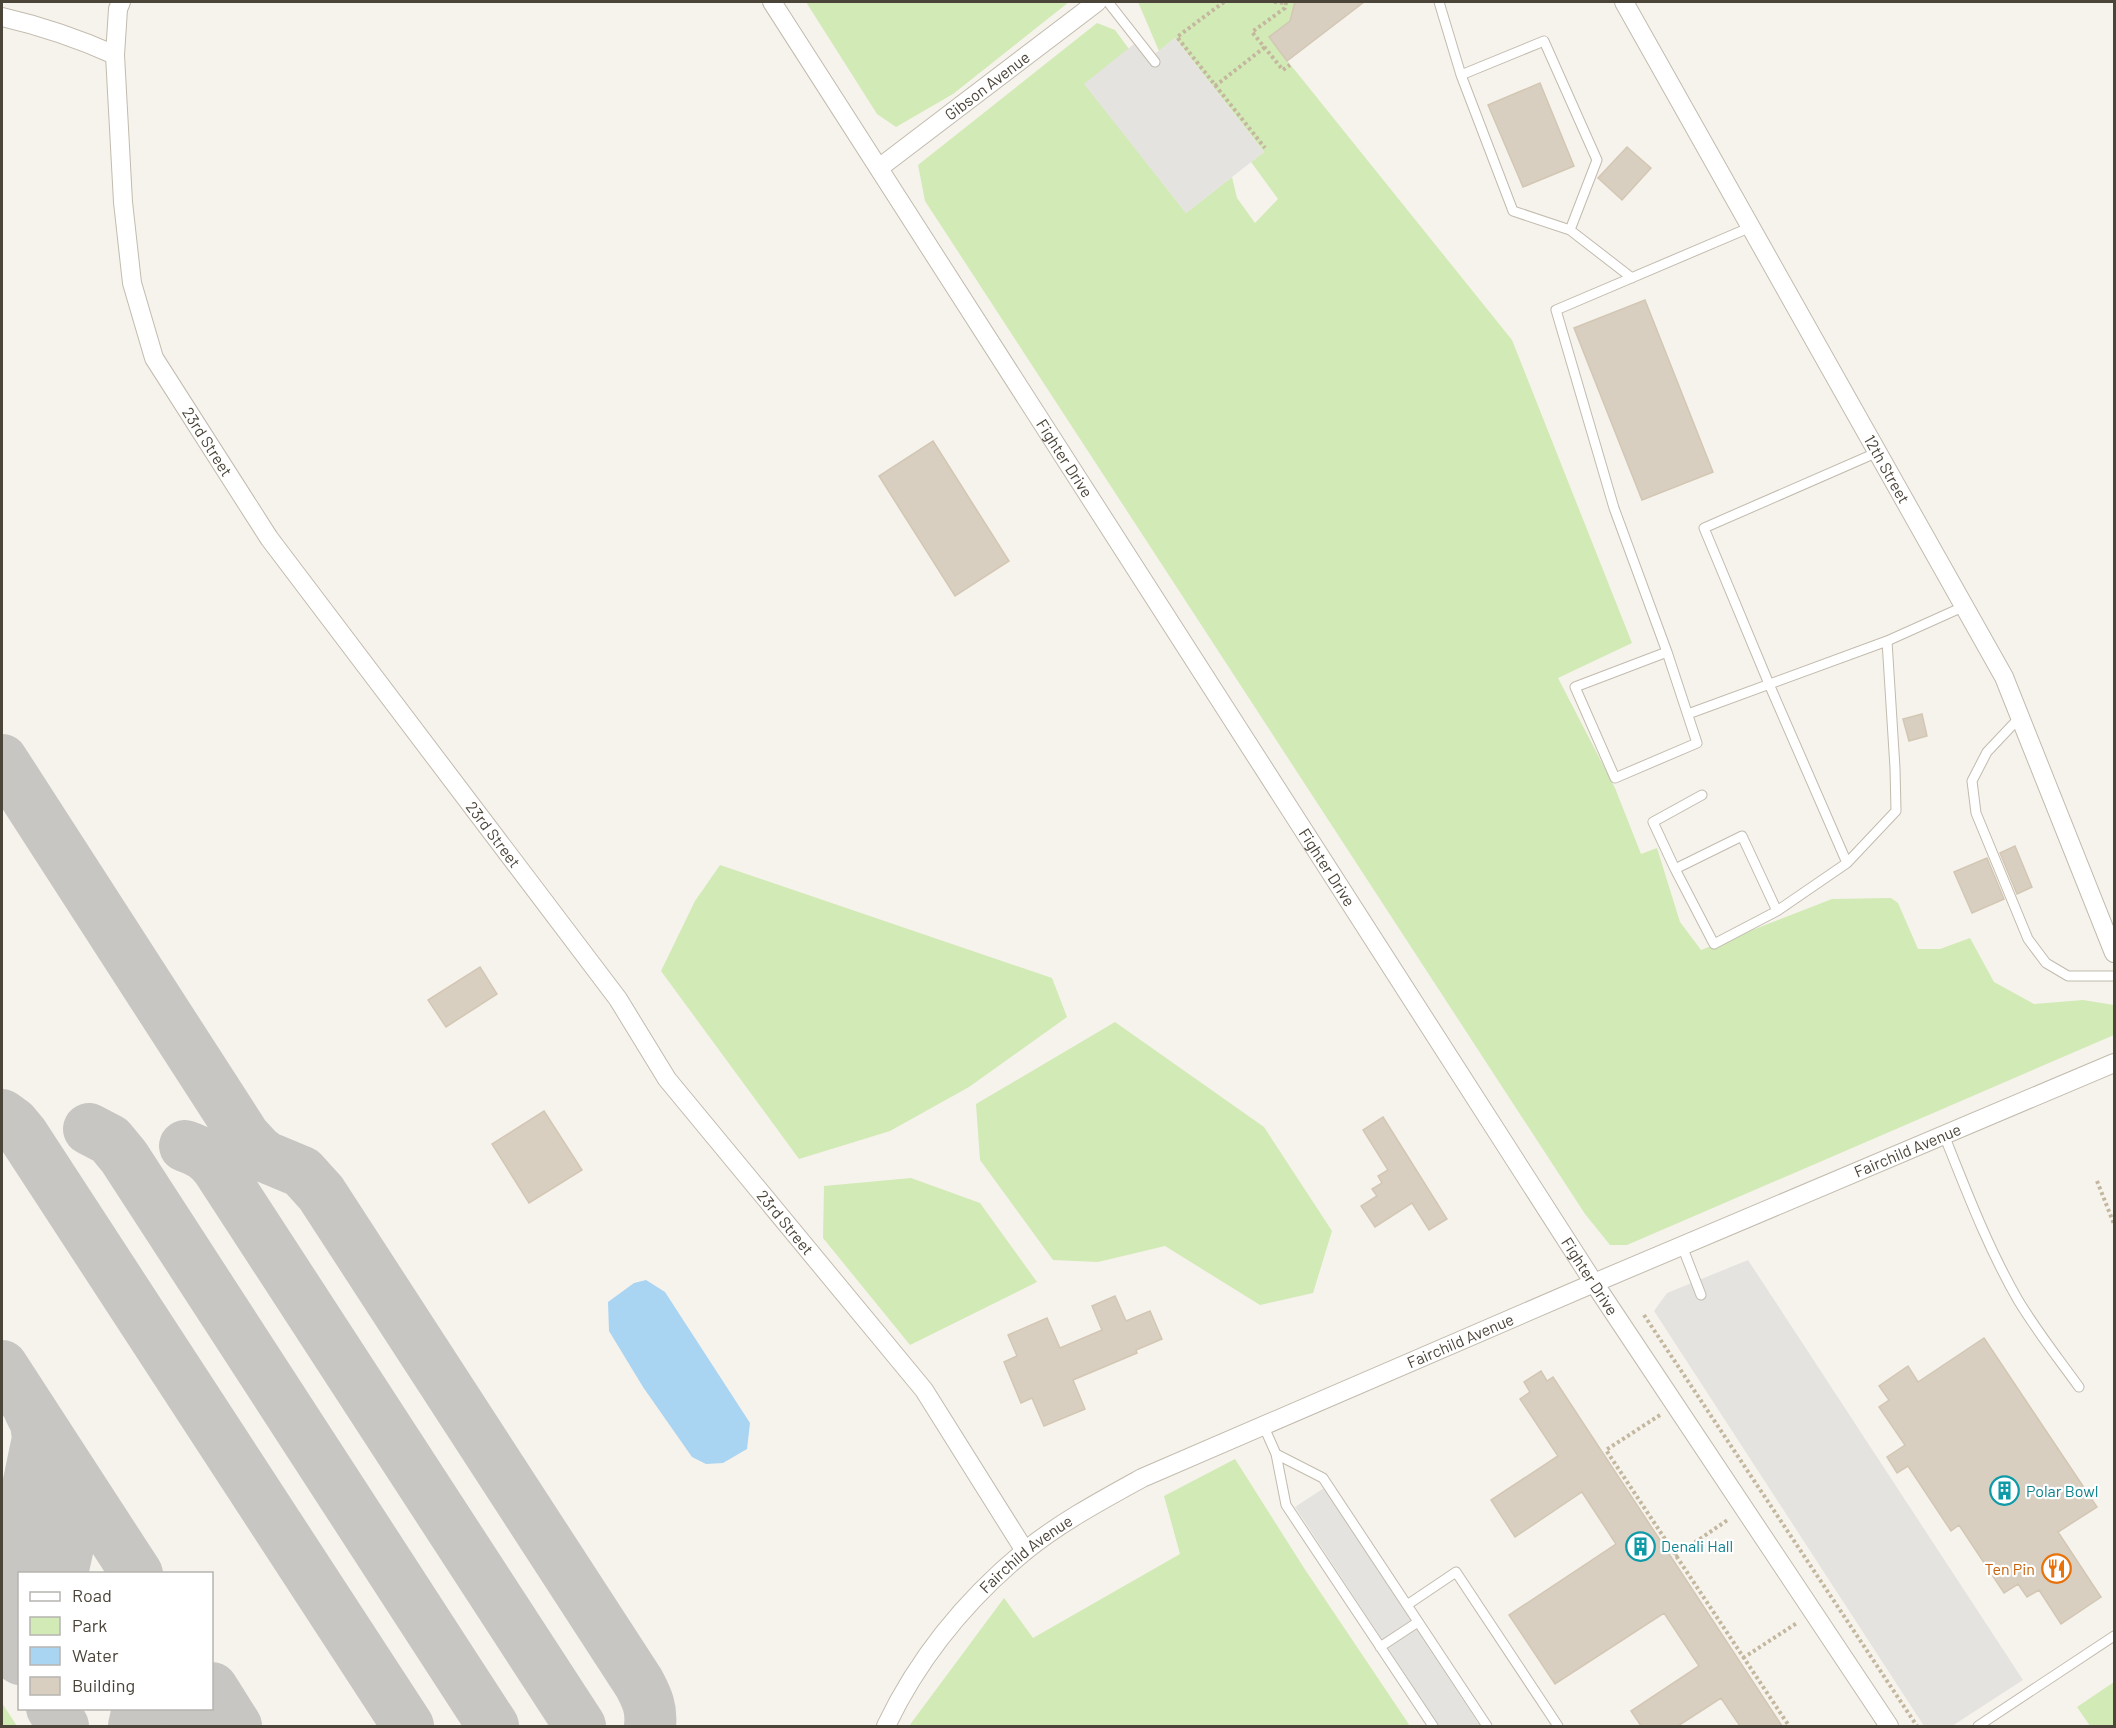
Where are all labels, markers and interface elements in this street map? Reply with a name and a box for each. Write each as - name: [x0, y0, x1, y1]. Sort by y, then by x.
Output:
- street label: Gibson Avenue: [941, 47, 1033, 124]
- street label: 23rd Street: [179, 403, 237, 480]
- street label: Fighter Drive: [1033, 415, 1097, 501]
- street label: 12th Street: [1861, 431, 1914, 506]
- street label: 23rd Street: [463, 797, 525, 871]
- street label: Fighter Drive: [1296, 824, 1360, 910]
- street label: Fairchild Avenue: [1851, 1119, 1964, 1181]
- street label: 23rd Street: [754, 1186, 818, 1258]
- street label: Fighter Drive: [1558, 1233, 1623, 1318]
- street label: Fairchild Avenue: [1404, 1309, 1516, 1372]
- building icon: Polar Bowl: [1989, 1475, 2021, 1507]
- place label: Polar Bowl: [2026, 1481, 2098, 1500]
- street label: Fairchild Avenue: [975, 1510, 1075, 1597]
- building icon: Denali Hall: [1624, 1530, 1656, 1562]
- place label: Denali Hall: [1661, 1536, 1733, 1555]
- restaurant icon: Ten Pin: [2040, 1553, 2072, 1585]
- place label: Ten Pin: [1984, 1559, 2035, 1578]
- legend: [18, 1572, 213, 1710]
- text: Road: [72, 1584, 112, 1606]
- text: Park: [72, 1614, 107, 1636]
- text: Water: [72, 1644, 119, 1666]
- text: Building: [72, 1674, 135, 1696]

